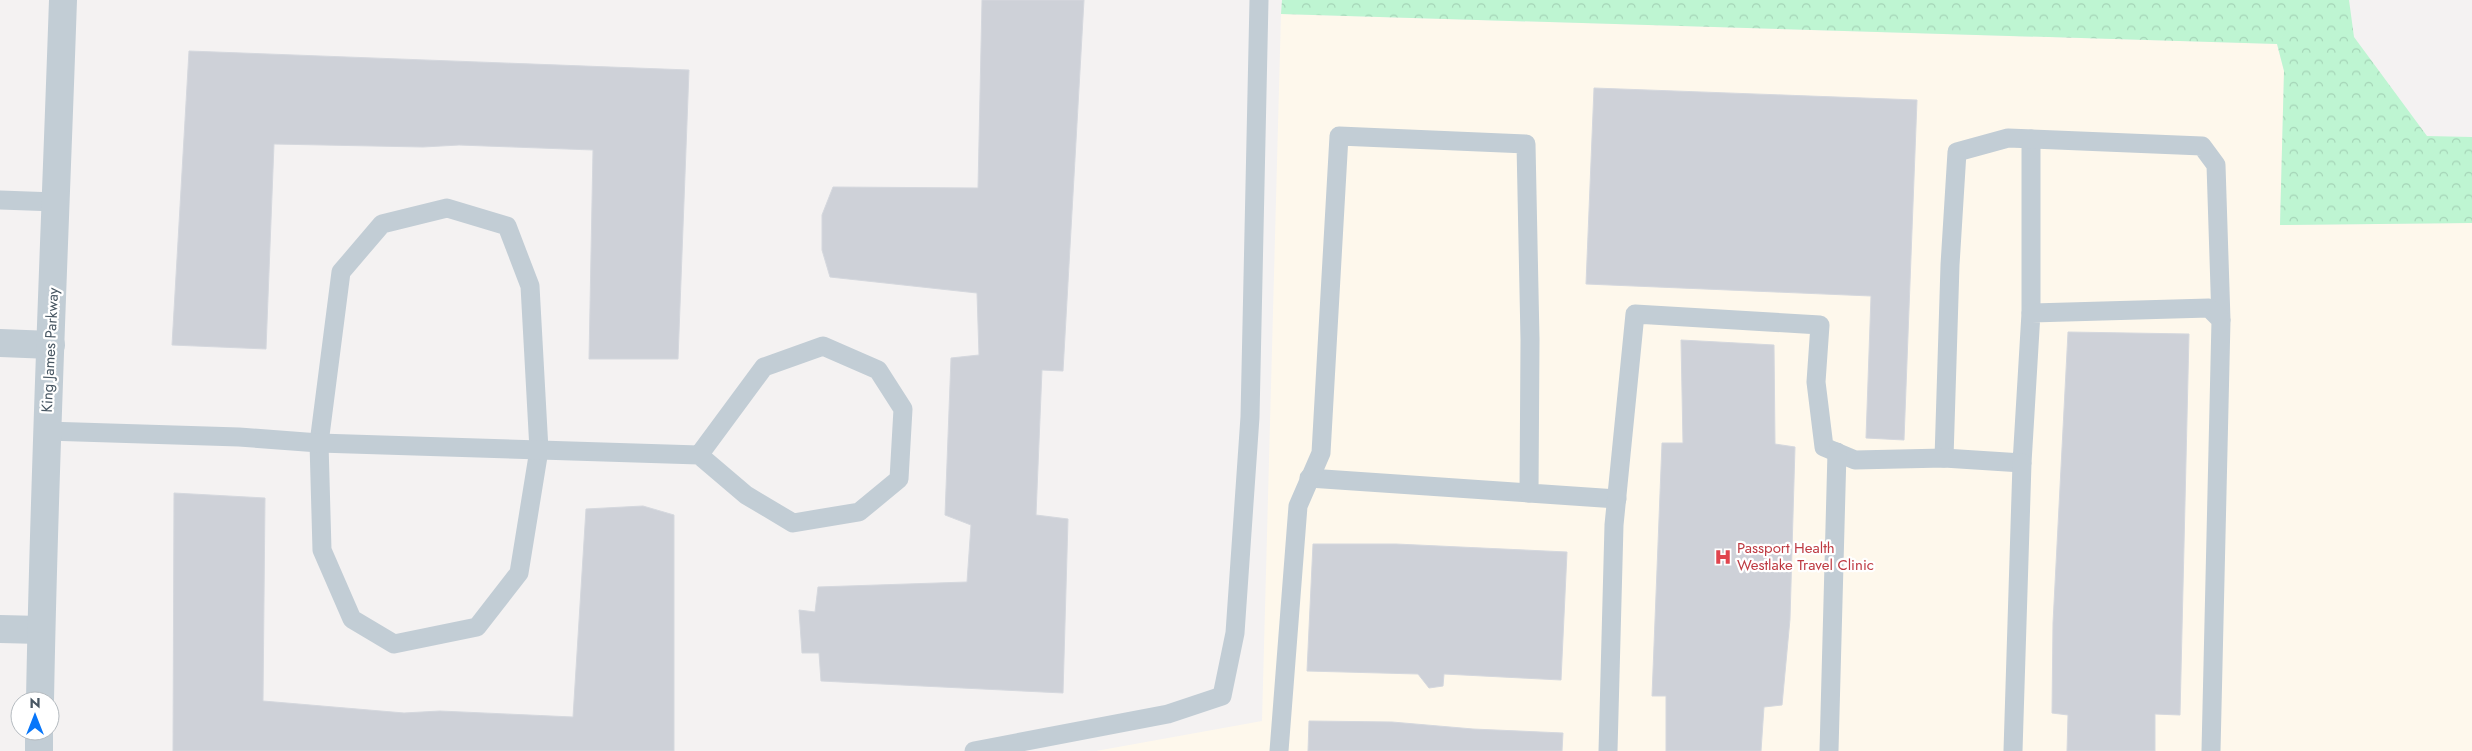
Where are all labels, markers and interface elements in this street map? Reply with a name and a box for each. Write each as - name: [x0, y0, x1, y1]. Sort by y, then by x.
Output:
- street label: King James Parkway: [36, 287, 64, 413]
- place label: Passport Health Westlake Travel Clinic: [1737, 537, 1874, 576]
- hospital icon: Passport Health Westlake Travel Clinic: [1713, 547, 1733, 567]
- north arrow: [10, 691, 60, 741]
- text: N: [29, 693, 41, 713]

